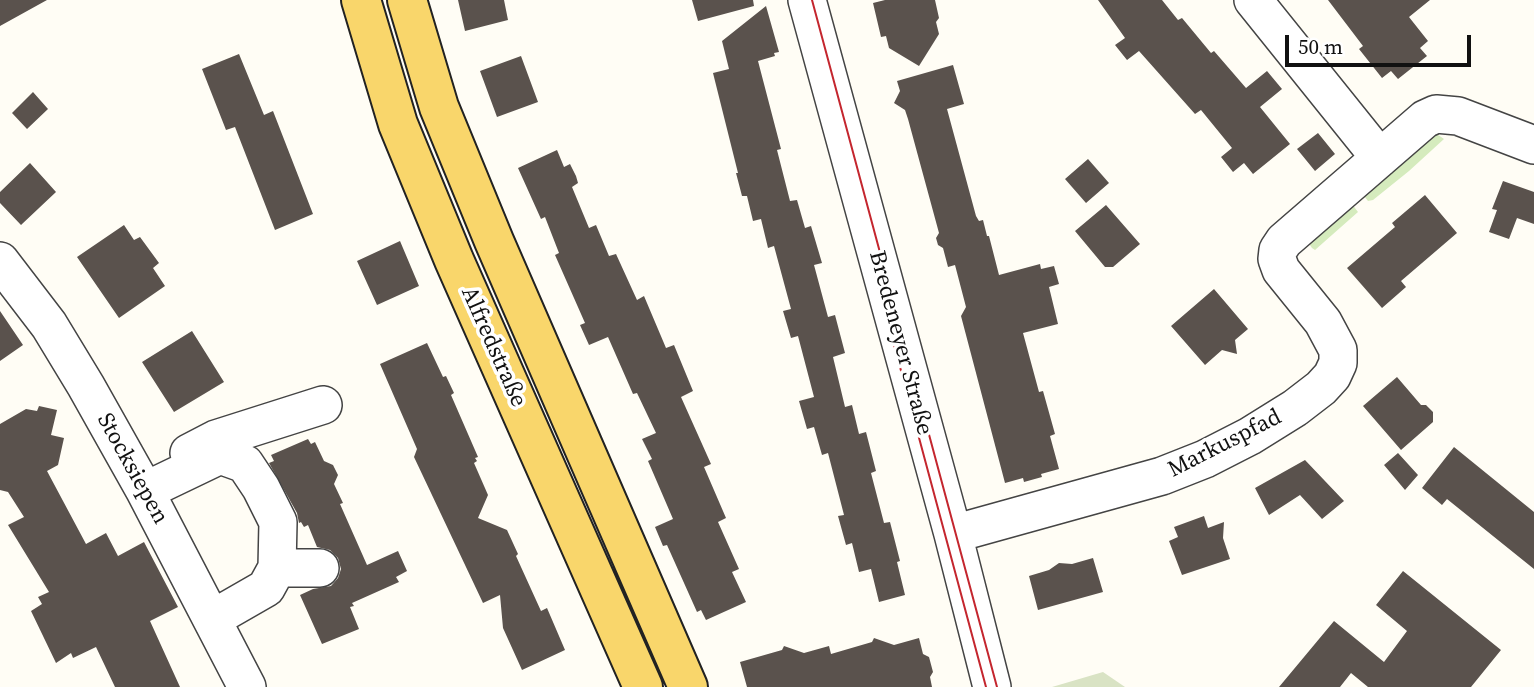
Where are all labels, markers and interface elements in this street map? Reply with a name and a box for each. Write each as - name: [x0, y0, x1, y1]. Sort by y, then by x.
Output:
- scale bar: [1289, 21, 1474, 65]
- text: 50 m: [1298, 32, 1343, 61]
- street label: Bredeneyer Straße: [862, 248, 938, 438]
- street label: Alfredstraße: [454, 283, 532, 411]
- street label: Markuspfad: [1164, 404, 1286, 484]
- street label: Stocksiepen: [90, 409, 174, 529]

